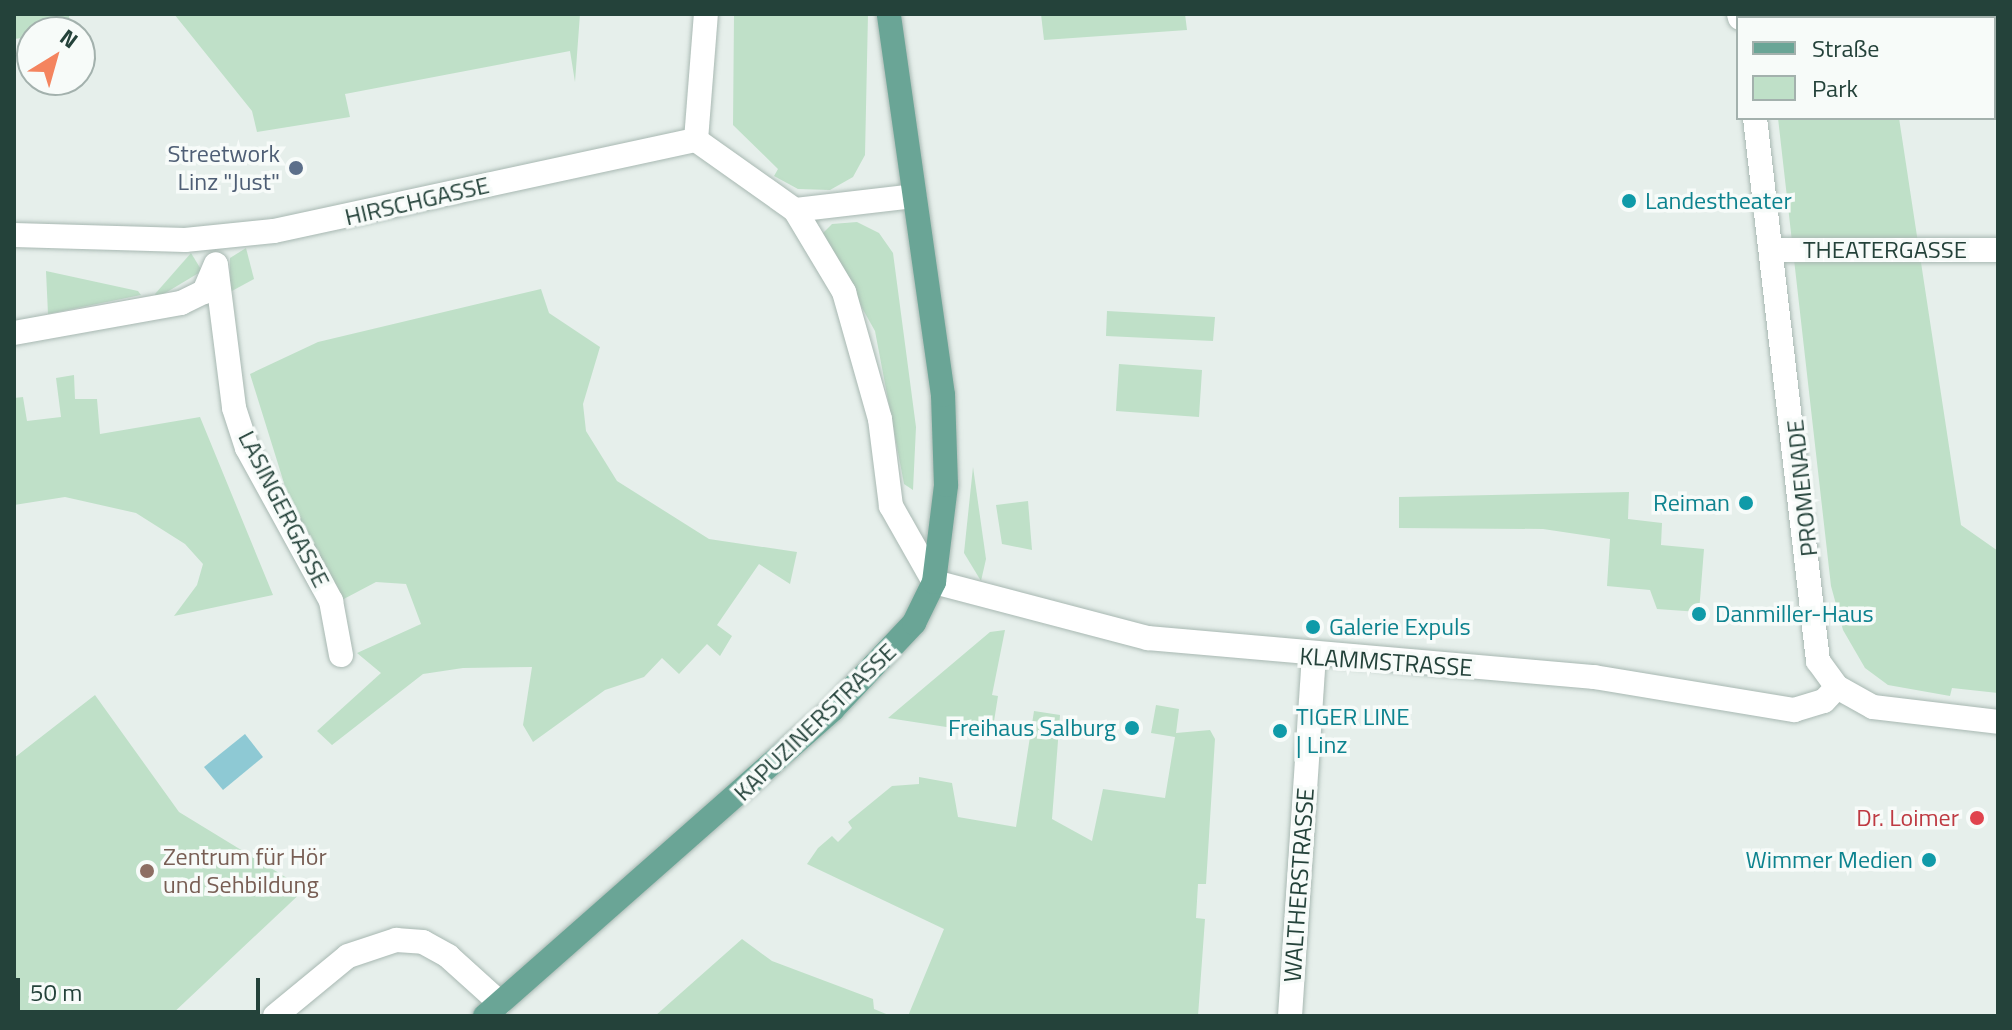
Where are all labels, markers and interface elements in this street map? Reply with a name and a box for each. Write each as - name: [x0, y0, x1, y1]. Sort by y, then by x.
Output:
- north arrow: [16, 16, 96, 96]
- legend: [1736, 16, 1996, 120]
- text: N: [53, 20, 86, 57]
- text: Straße: [1812, 30, 1879, 66]
- text: Park: [1812, 70, 1858, 106]
- place label: Streetwork Linz "Just": [167, 140, 280, 196]
- marker: Streetwork Linz "Just": [287, 159, 305, 177]
- street label: HIRSCHGASSE: [342, 170, 492, 232]
- place label: Landestheater: [1645, 187, 1792, 215]
- marker: Landestheater: [1620, 192, 1638, 210]
- street label: THEATERGASSE: [1803, 236, 1967, 264]
- street label: PROMENADE: [1780, 418, 1824, 558]
- street label: LASINGERGASSE: [232, 426, 336, 592]
- place label: Reiman: [1653, 489, 1730, 517]
- marker: Reiman: [1737, 494, 1755, 512]
- place label: Danmiller-Haus: [1715, 600, 1874, 628]
- marker: Danmiller-Haus: [1690, 605, 1708, 623]
- place label: Galerie Expuls: [1329, 613, 1471, 641]
- marker: Galerie Expuls: [1304, 618, 1322, 636]
- street label: KAPUZINERSTRASSE: [728, 637, 902, 807]
- street label: KLAMMSTRASSE: [1298, 642, 1474, 682]
- place label: TIGER LINE | Linz: [1296, 703, 1410, 759]
- place label: Freihaus Salburg: [948, 714, 1116, 742]
- marker: Freihaus Salburg: [1123, 719, 1141, 737]
- marker: TIGER LINE | Linz: [1271, 722, 1289, 740]
- street label: WALTHERSTRASSE: [1278, 787, 1320, 983]
- place label: Dr. Loimer: [1856, 804, 1959, 832]
- marker: Dr. Loimer: [1966, 807, 1988, 829]
- place label: Zentrum für Hör und Sehbildung: [163, 843, 327, 899]
- place label: Wimmer Medien: [1746, 846, 1913, 874]
- marker: Wimmer Medien: [1920, 851, 1938, 869]
- marker: Zentrum für Hör und Sehbildung: [138, 862, 156, 880]
- scale bar: [20, 962, 264, 1012]
- text: 50 m: [30, 974, 82, 1010]

